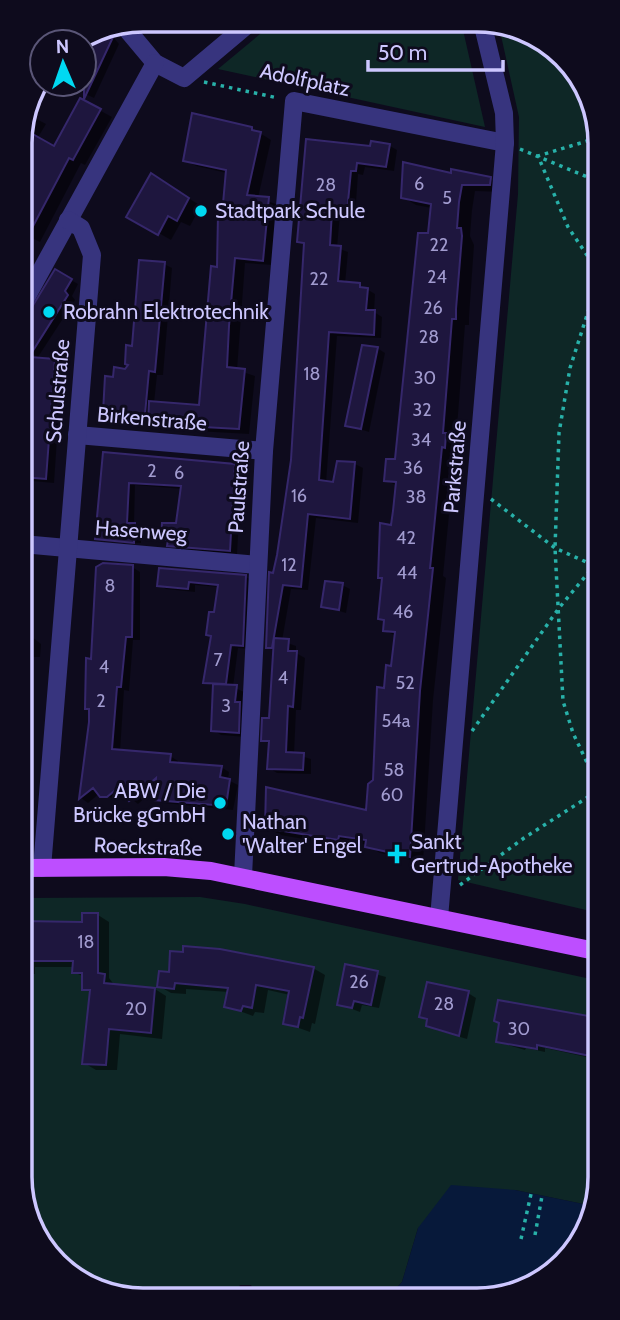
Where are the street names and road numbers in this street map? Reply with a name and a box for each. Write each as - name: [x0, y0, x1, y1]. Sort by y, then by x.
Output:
- street label: Adolfplatz: [258, 58, 352, 101]
- street label: Schulstraße: [41, 338, 75, 444]
- street label: Birkenstraße: [96, 401, 208, 436]
- street label: Parkstraße: [438, 419, 471, 514]
- street label: Paulstraße: [223, 440, 254, 534]
- street label: Hasenweg: [94, 515, 188, 546]
- street label: Roeckstraße: [93, 832, 203, 861]

